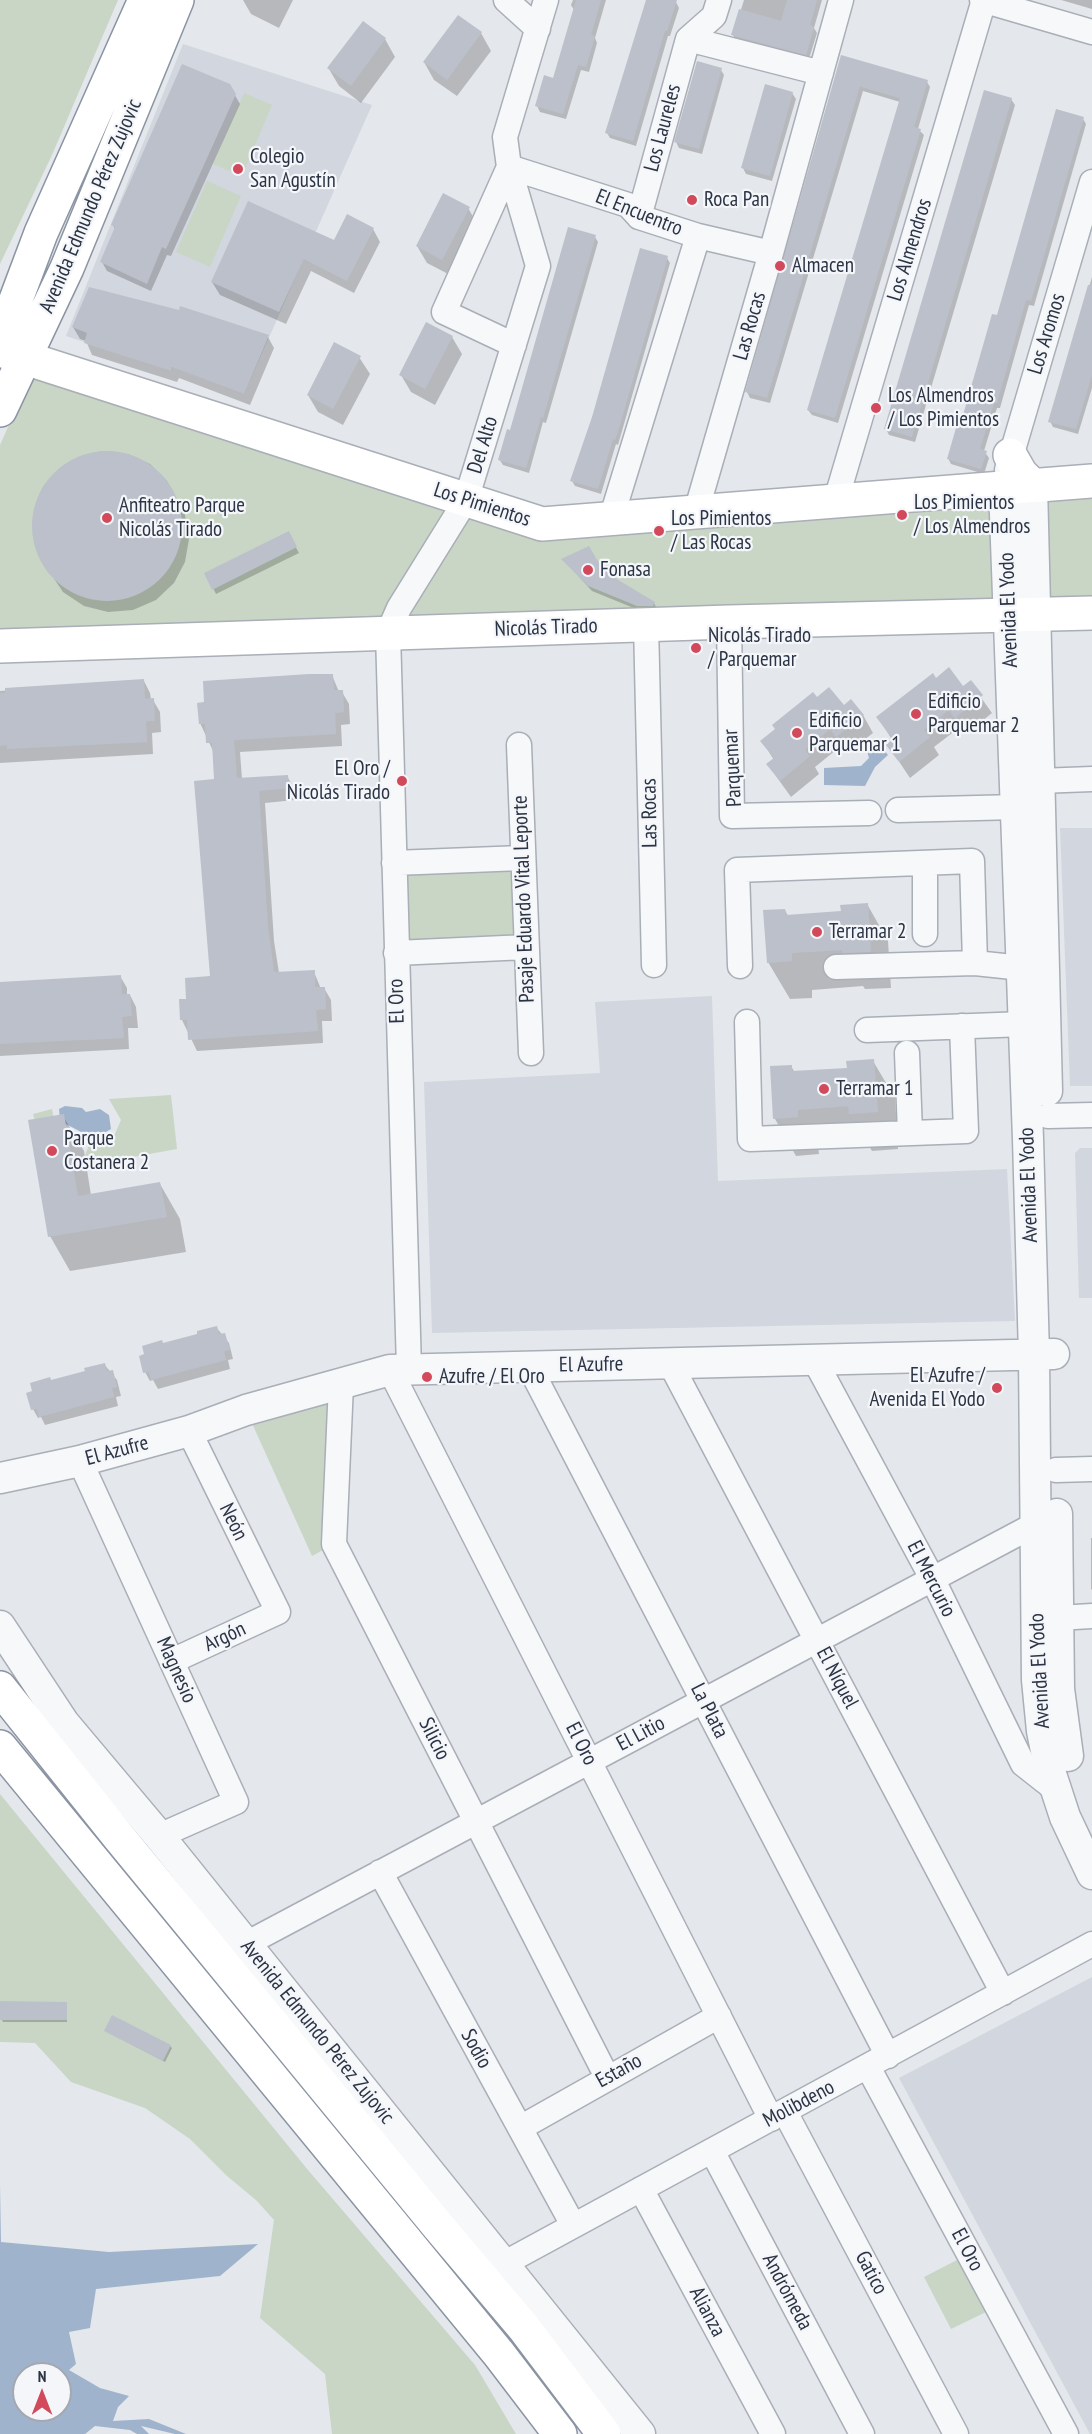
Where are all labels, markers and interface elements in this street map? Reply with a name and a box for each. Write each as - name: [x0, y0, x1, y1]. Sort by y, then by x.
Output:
- street label: Los Laureles: [639, 82, 687, 174]
- street label: Avenida Edmundo Pérez Zujovic: [34, 95, 148, 317]
- place label: Colegio San Agustín: [250, 144, 336, 194]
- marker: Colegio San Agustín: [231, 162, 245, 176]
- street label: El Encuentro: [592, 184, 686, 242]
- place label: Roca Pan: [704, 187, 769, 213]
- marker: Roca Pan: [685, 193, 699, 207]
- street label: Los Almendros: [882, 196, 938, 304]
- place label: Almacen: [792, 253, 854, 279]
- marker: Almacen: [773, 259, 787, 273]
- street label: Las Rocas: [728, 289, 772, 363]
- street label: Los Aromos: [1023, 291, 1071, 377]
- place label: Los Almendros / Los Pimientos: [888, 383, 999, 433]
- marker: Los Almendros / Los Pimientos: [869, 401, 883, 415]
- street label: Del Alto: [462, 413, 504, 477]
- street label: Los Pimientos: [430, 478, 534, 532]
- place label: Los Pimientos / Los Almendros: [914, 490, 1030, 540]
- place label: Anfiteatro Parque Nicolás Tirado: [119, 493, 245, 543]
- place label: Los Pimientos / Las Rocas: [671, 506, 771, 556]
- marker: Los Pimientos / Los Almendros: [895, 508, 909, 522]
- marker: Anfiteatro Parque Nicolás Tirado: [100, 511, 114, 525]
- marker: Los Pimientos / Las Rocas: [652, 524, 666, 538]
- street label: Avenida El Yodo: [994, 552, 1024, 668]
- place label: Fonasa: [600, 557, 651, 583]
- marker: Fonasa: [581, 563, 595, 577]
- street label: Nicolás Tirado: [494, 614, 598, 642]
- place label: Nicolás Tirado / Parquemar: [708, 623, 811, 673]
- marker: Nicolás Tirado / Parquemar: [689, 641, 703, 655]
- place label: Edificio Parquemar 2: [928, 689, 1020, 739]
- marker: Edificio Parquemar 2: [909, 707, 923, 721]
- place label: Edificio Parquemar 1: [809, 708, 901, 758]
- marker: Edificio Parquemar 1: [790, 726, 804, 740]
- street label: Parquemar: [718, 729, 748, 807]
- place label: El Oro / Nicolás Tirado: [287, 756, 390, 806]
- marker: El Oro / Nicolás Tirado: [395, 774, 409, 788]
- street label: Las Rocas: [637, 778, 663, 848]
- street label: Pasaje Eduardo Vital Leporte: [508, 795, 540, 1003]
- place label: Terramar 2: [829, 919, 907, 945]
- marker: Terramar 2: [810, 925, 824, 939]
- street label: El Oro: [384, 978, 410, 1024]
- place label: Terramar 1: [836, 1076, 914, 1102]
- marker: Terramar 1: [817, 1082, 831, 1096]
- place label: Parque Costanera 2: [64, 1126, 149, 1176]
- street label: Avenida El Yodo: [1014, 1127, 1044, 1243]
- marker: Parque Costanera 2: [45, 1144, 59, 1158]
- street label: El Azufre: [559, 1352, 623, 1378]
- place label: El Azufre / Avenida El Yodo: [870, 1363, 985, 1413]
- place label: Azufre / El Oro: [439, 1364, 545, 1390]
- marker: Azufre / El Oro: [420, 1370, 434, 1384]
- marker: El Azufre / Avenida El Yodo: [990, 1381, 1004, 1395]
- street label: El Azufre: [83, 1430, 151, 1472]
- street label: Neón: [213, 1499, 253, 1545]
- street label: El Mercurio: [901, 1537, 961, 1621]
- street label: Avenida El Yodo: [1024, 1613, 1056, 1729]
- street label: Argón: [200, 1616, 250, 1658]
- street label: Magnesio: [150, 1633, 202, 1707]
- street label: El Níquel: [810, 1643, 864, 1713]
- street label: La Plata: [685, 1679, 733, 1743]
- street label: El Litio: [613, 1711, 669, 1757]
- street label: Silicio: [413, 1714, 455, 1764]
- street label: El Oro: [560, 1718, 602, 1770]
- street label: Avenida Edmundo Pérez Zujovic: [235, 1935, 399, 2129]
- street label: Sodio: [455, 2025, 497, 2073]
- street label: Estaño: [592, 2048, 646, 2094]
- street label: Molibdeno: [759, 2075, 839, 2133]
- street label: El Oro: [945, 2224, 989, 2276]
- street label: Gatico: [849, 2247, 893, 2299]
- street label: Andrómeda: [756, 2249, 818, 2335]
- street label: Alianza: [683, 2283, 731, 2341]
- north arrow: [12, 2362, 72, 2422]
- text: N: [38, 2366, 46, 2386]

